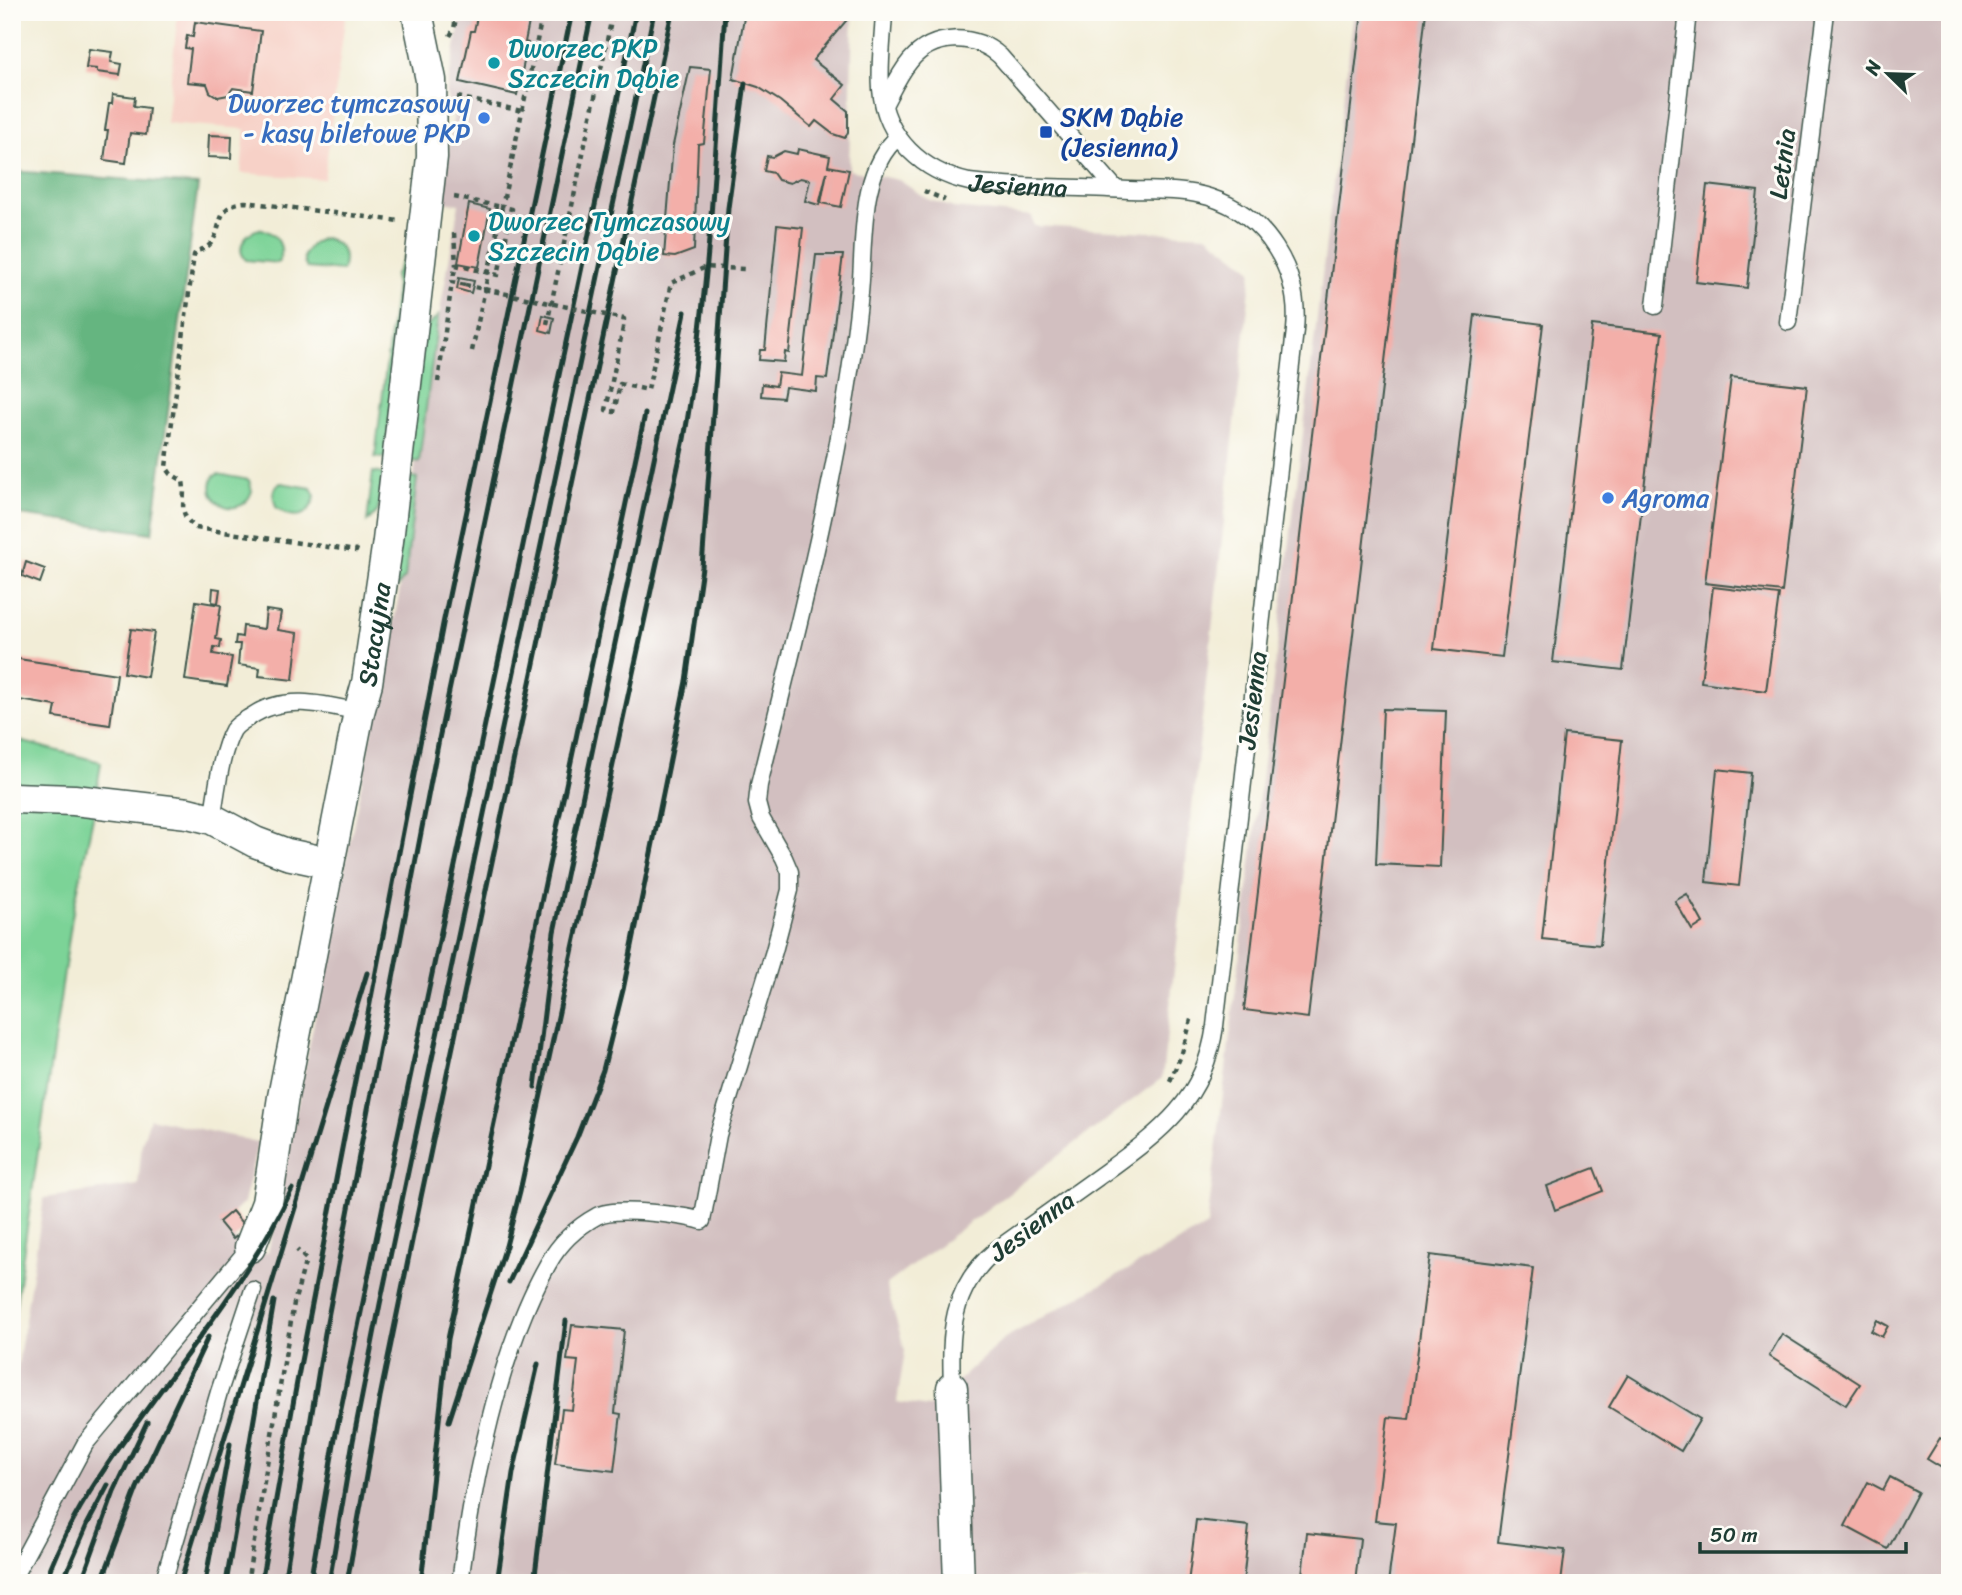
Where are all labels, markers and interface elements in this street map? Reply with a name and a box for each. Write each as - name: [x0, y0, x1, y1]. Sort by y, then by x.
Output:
- place label: Dworzec PKP Szczecin Dąbie: [508, 25, 679, 101]
- north arrow: [1854, 38, 1924, 108]
- text: N: [1855, 54, 1891, 81]
- marker: Dworzec PKP Szczecin Dąbie: [486, 55, 502, 71]
- place label: Dworzec tymczasowy - kasy biletowe PKP: [228, 80, 471, 156]
- place label: SKM Dąbie (Jesienna): [1060, 94, 1183, 170]
- marker: Dworzec tymczasowy - kasy biletowe PKP: [476, 110, 492, 126]
- marker: SKM Dąbie (Jesienna): [1038, 124, 1054, 140]
- street label: Letnia: [1755, 126, 1809, 202]
- street label: Jesienna: [966, 159, 1068, 211]
- place label: Dworzec Tymczasowy Szczecin Dąbie: [488, 198, 731, 274]
- marker: Dworzec Tymczasowy Szczecin Dąbie: [466, 228, 482, 244]
- place label: Agroma: [1621, 475, 1710, 521]
- marker: Agroma: [1600, 490, 1616, 506]
- street label: Stacyjna: [344, 578, 405, 689]
- street label: Jesienna: [1223, 648, 1281, 753]
- street label: Jesienna: [978, 1178, 1085, 1275]
- scale bar: [1700, 1511, 1906, 1555]
- text: 50 m: [1710, 1516, 1758, 1554]

